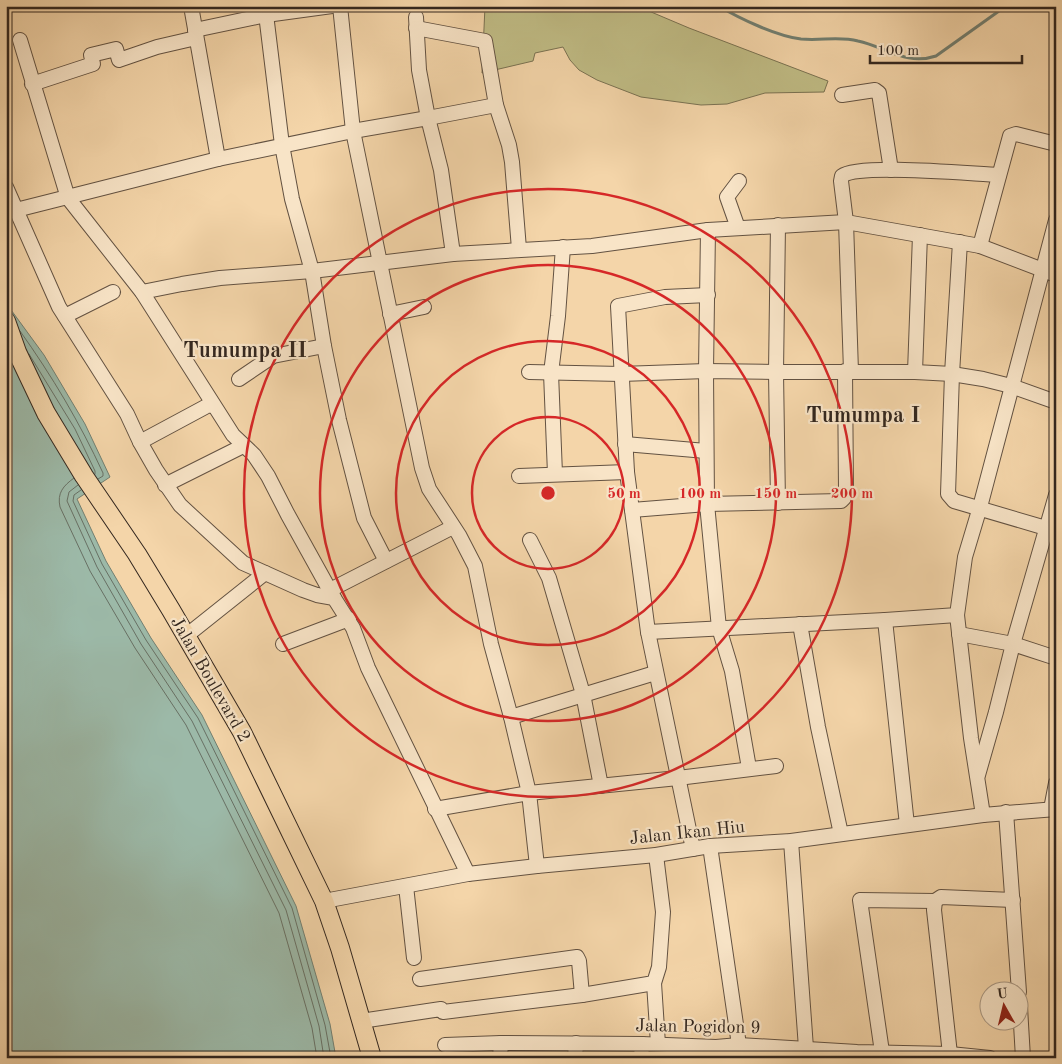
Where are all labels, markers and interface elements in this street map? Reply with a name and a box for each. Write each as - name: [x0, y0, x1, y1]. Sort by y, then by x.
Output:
- scale bar: [870, 32, 1022, 64]
- text: 100 m: [877, 44, 919, 59]
- district label: Tumumpa II: [183, 340, 307, 362]
- district label: Tumumpa I: [806, 405, 920, 427]
- centre of rings: [539, 484, 557, 502]
- text: 50 m: [607, 487, 641, 502]
- text: 100 m: [679, 487, 721, 502]
- text: 150 m: [755, 487, 797, 502]
- text: 200 m: [831, 487, 873, 502]
- street label: Jalan Boulevard 2: [167, 614, 253, 745]
- street label: Jalan Ikan Hiu: [629, 818, 746, 848]
- north arrow: [980, 982, 1030, 1032]
- text: U: [996, 986, 1009, 1002]
- street label: Jalan Pogidon 9: [635, 1017, 761, 1037]

